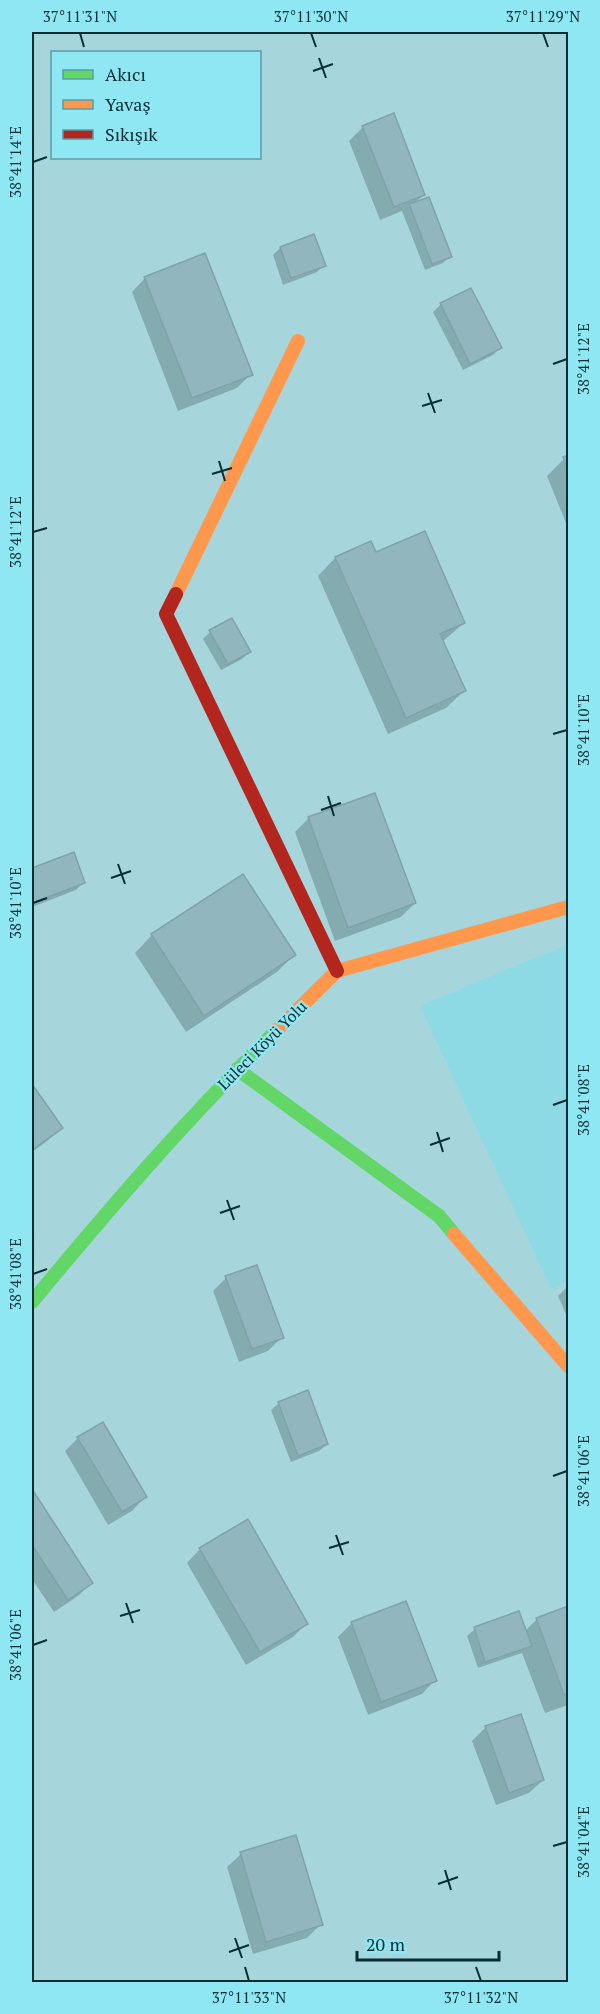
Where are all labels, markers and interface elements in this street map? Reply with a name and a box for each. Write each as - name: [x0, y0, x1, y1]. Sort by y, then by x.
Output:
- text: 37°11'31"N: [43, 6, 117, 26]
- text: 37°11'30"N: [274, 6, 348, 26]
- text: 37°11'29"N: [506, 6, 580, 26]
- legend: [51, 51, 261, 159]
- text: Akıcı: [105, 62, 146, 86]
- text: Yavaş: [105, 92, 151, 116]
- text: Sıkışık: [105, 122, 158, 146]
- text: 38°41'14"E: [5, 126, 25, 198]
- text: 38°41'12"E: [573, 323, 593, 395]
- text: 38°41'12"E: [5, 496, 25, 568]
- text: 38°41'10"E: [573, 694, 593, 766]
- text: 38°41'10"E: [5, 867, 25, 939]
- street label: Lüleci Köyü Yolu: [213, 996, 311, 1094]
- text: 38°41'08"E: [573, 1064, 593, 1136]
- text: 38°41'08"E: [5, 1238, 25, 1310]
- text: 38°41'06"E: [573, 1435, 593, 1507]
- text: 38°41'06"E: [5, 1609, 25, 1681]
- text: 38°41'04"E: [573, 1806, 593, 1878]
- scale bar: [357, 1924, 500, 1962]
- text: 20 m: [366, 1932, 406, 1956]
- text: 37°11'33"N: [212, 1987, 286, 2007]
- text: 37°11'32"N: [444, 1987, 518, 2007]

